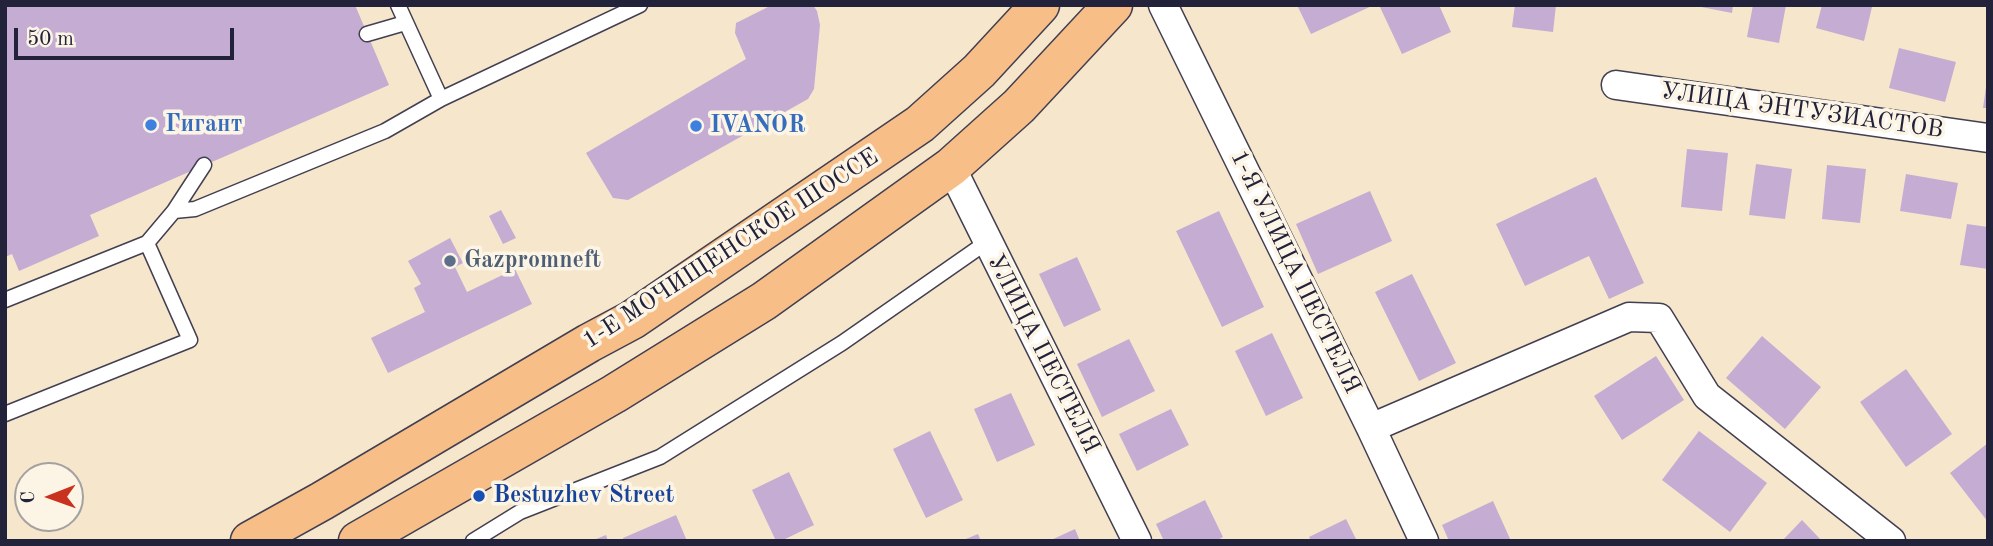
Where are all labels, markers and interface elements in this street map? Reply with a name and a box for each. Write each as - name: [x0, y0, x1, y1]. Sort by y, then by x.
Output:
- scale bar: [18, 14, 238, 58]
- text: 50 m: [27, 29, 74, 50]
- street label: УЛИЦА ЭНТУЗИАСТОВ: [1659, 77, 1945, 145]
- place label: Гигант: [165, 111, 242, 139]
- place label: IVANOR: [710, 112, 805, 140]
- marker: Гигант: [143, 117, 159, 133]
- marker: IVANOR: [688, 118, 704, 134]
- street label: 1-Е МОЧИЩЕНСКОЕ ШОССЕ: [578, 143, 884, 355]
- street label: 1-Я УЛИЦА ПЕСТЕЛЯ: [1223, 146, 1367, 398]
- place label: Gazpromneft: [464, 247, 601, 275]
- street label: УЛИЦА ПЕСТЕЛЯ: [980, 250, 1106, 458]
- marker: Gazpromneft: [442, 253, 458, 269]
- north arrow: [14, 462, 84, 532]
- place label: Bestuzhev Street: [493, 482, 674, 510]
- marker: Bestuzhev Street: [471, 488, 487, 504]
- text: С: [20, 491, 39, 504]

